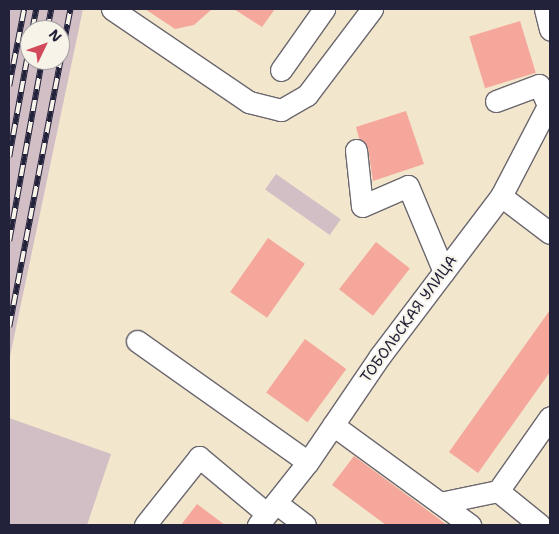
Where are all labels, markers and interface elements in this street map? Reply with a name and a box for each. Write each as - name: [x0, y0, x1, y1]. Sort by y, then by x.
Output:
- north arrow: [20, 20, 70, 70]
- text: N: [45, 25, 66, 46]
- street label: ТОБОЛЬСКАЯ УЛИЦА: [357, 252, 461, 386]

